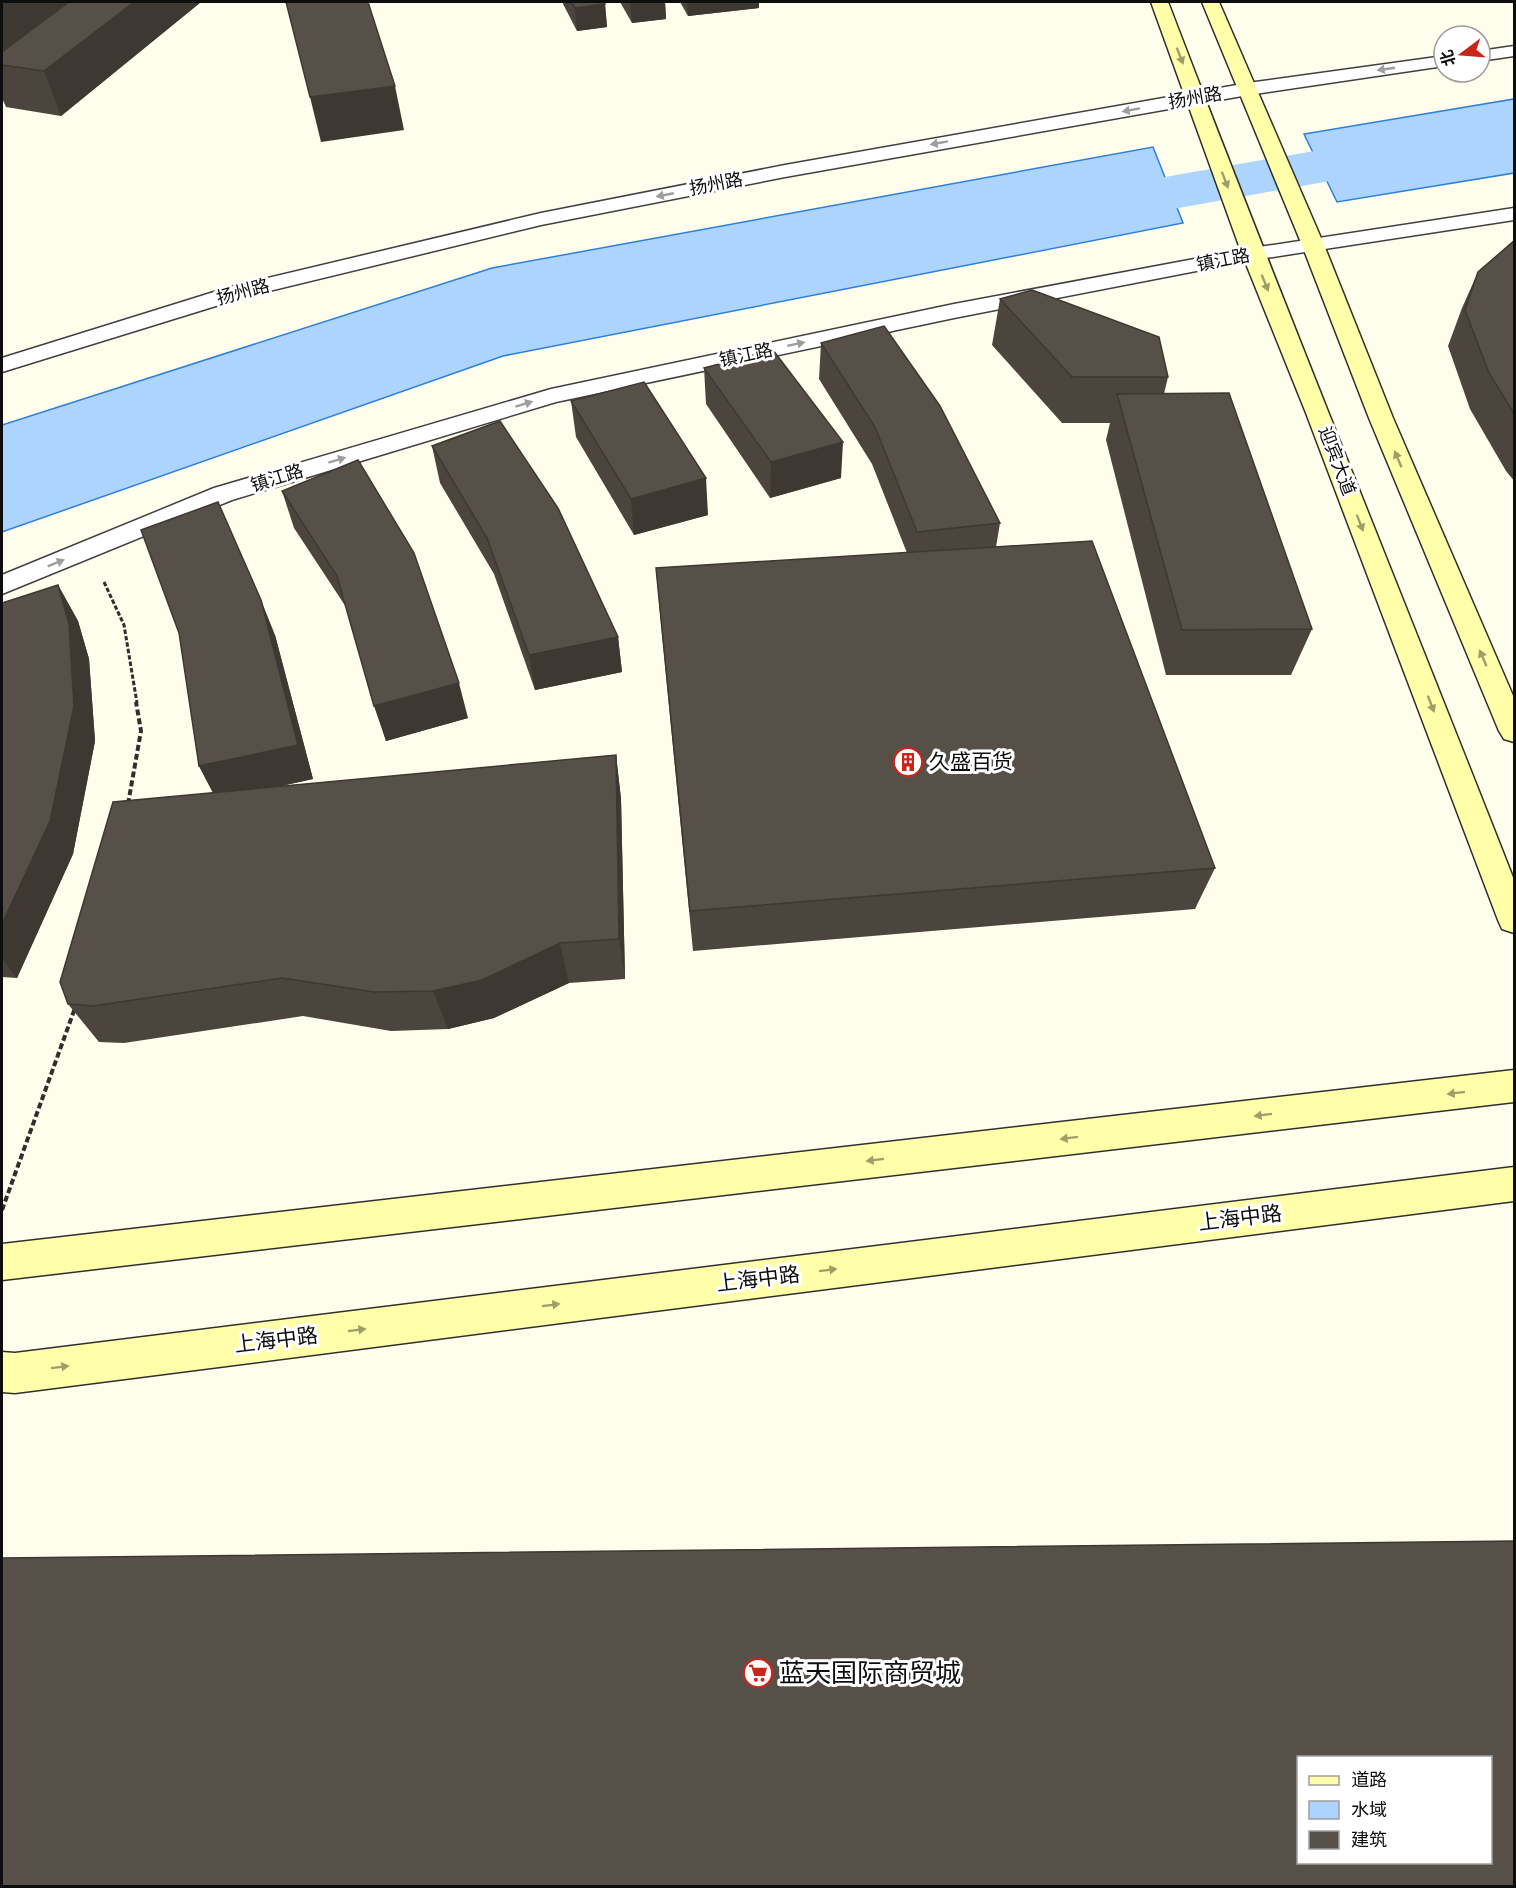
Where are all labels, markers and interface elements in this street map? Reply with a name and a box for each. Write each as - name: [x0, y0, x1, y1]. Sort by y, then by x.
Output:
- north arrow: [1432, 24, 1492, 84]
- one-way arrow: [1175, 47, 1185, 65]
- text: 北: [1436, 48, 1459, 69]
- one-way arrow: [1376, 65, 1395, 74]
- street label: 扬州路: [1166, 81, 1223, 114]
- one-way arrow: [1122, 105, 1141, 114]
- one-way arrow: [930, 139, 949, 148]
- street label: 扬州路: [687, 167, 745, 200]
- one-way arrow: [1220, 171, 1230, 189]
- one-way arrow: [655, 191, 674, 200]
- street label: 镇江路: [1194, 243, 1252, 276]
- street label: 扬州路: [214, 273, 272, 310]
- one-way arrow: [1261, 274, 1270, 292]
- street label: 镇江路: [717, 338, 775, 371]
- one-way arrow: [787, 339, 806, 348]
- one-way arrow: [515, 399, 533, 408]
- street label: 迎宾大道: [1314, 423, 1361, 499]
- one-way arrow: [1393, 450, 1402, 468]
- one-way arrow: [328, 455, 346, 464]
- street label: 镇江路: [248, 459, 306, 496]
- one-way arrow: [1356, 514, 1366, 532]
- one-way arrow: [47, 558, 65, 568]
- one-way arrow: [1478, 648, 1488, 666]
- one-way arrow: [1426, 696, 1436, 714]
- building icon: 久盛百货: [892, 746, 924, 778]
- place label: 久盛百货: [929, 748, 1013, 775]
- one-way arrow: [1447, 1088, 1466, 1098]
- one-way arrow: [1253, 1111, 1272, 1120]
- one-way arrow: [1059, 1133, 1078, 1143]
- one-way arrow: [866, 1156, 885, 1165]
- street label: 上海中路: [1197, 1199, 1283, 1236]
- street label: 上海中路: [715, 1260, 801, 1297]
- one-way arrow: [818, 1266, 837, 1275]
- one-way arrow: [541, 1300, 560, 1310]
- street label: 上海中路: [233, 1321, 319, 1358]
- one-way arrow: [348, 1325, 367, 1334]
- one-way arrow: [50, 1362, 69, 1372]
- place label: 蓝天国际商贸城: [779, 1656, 961, 1689]
- supermarket icon: 蓝天国际商贸城: [742, 1657, 774, 1689]
- legend: [1297, 1756, 1492, 1864]
- text: 道路: [1351, 1768, 1387, 1791]
- text: 水域: [1351, 1798, 1387, 1821]
- text: 建筑: [1351, 1828, 1387, 1851]

